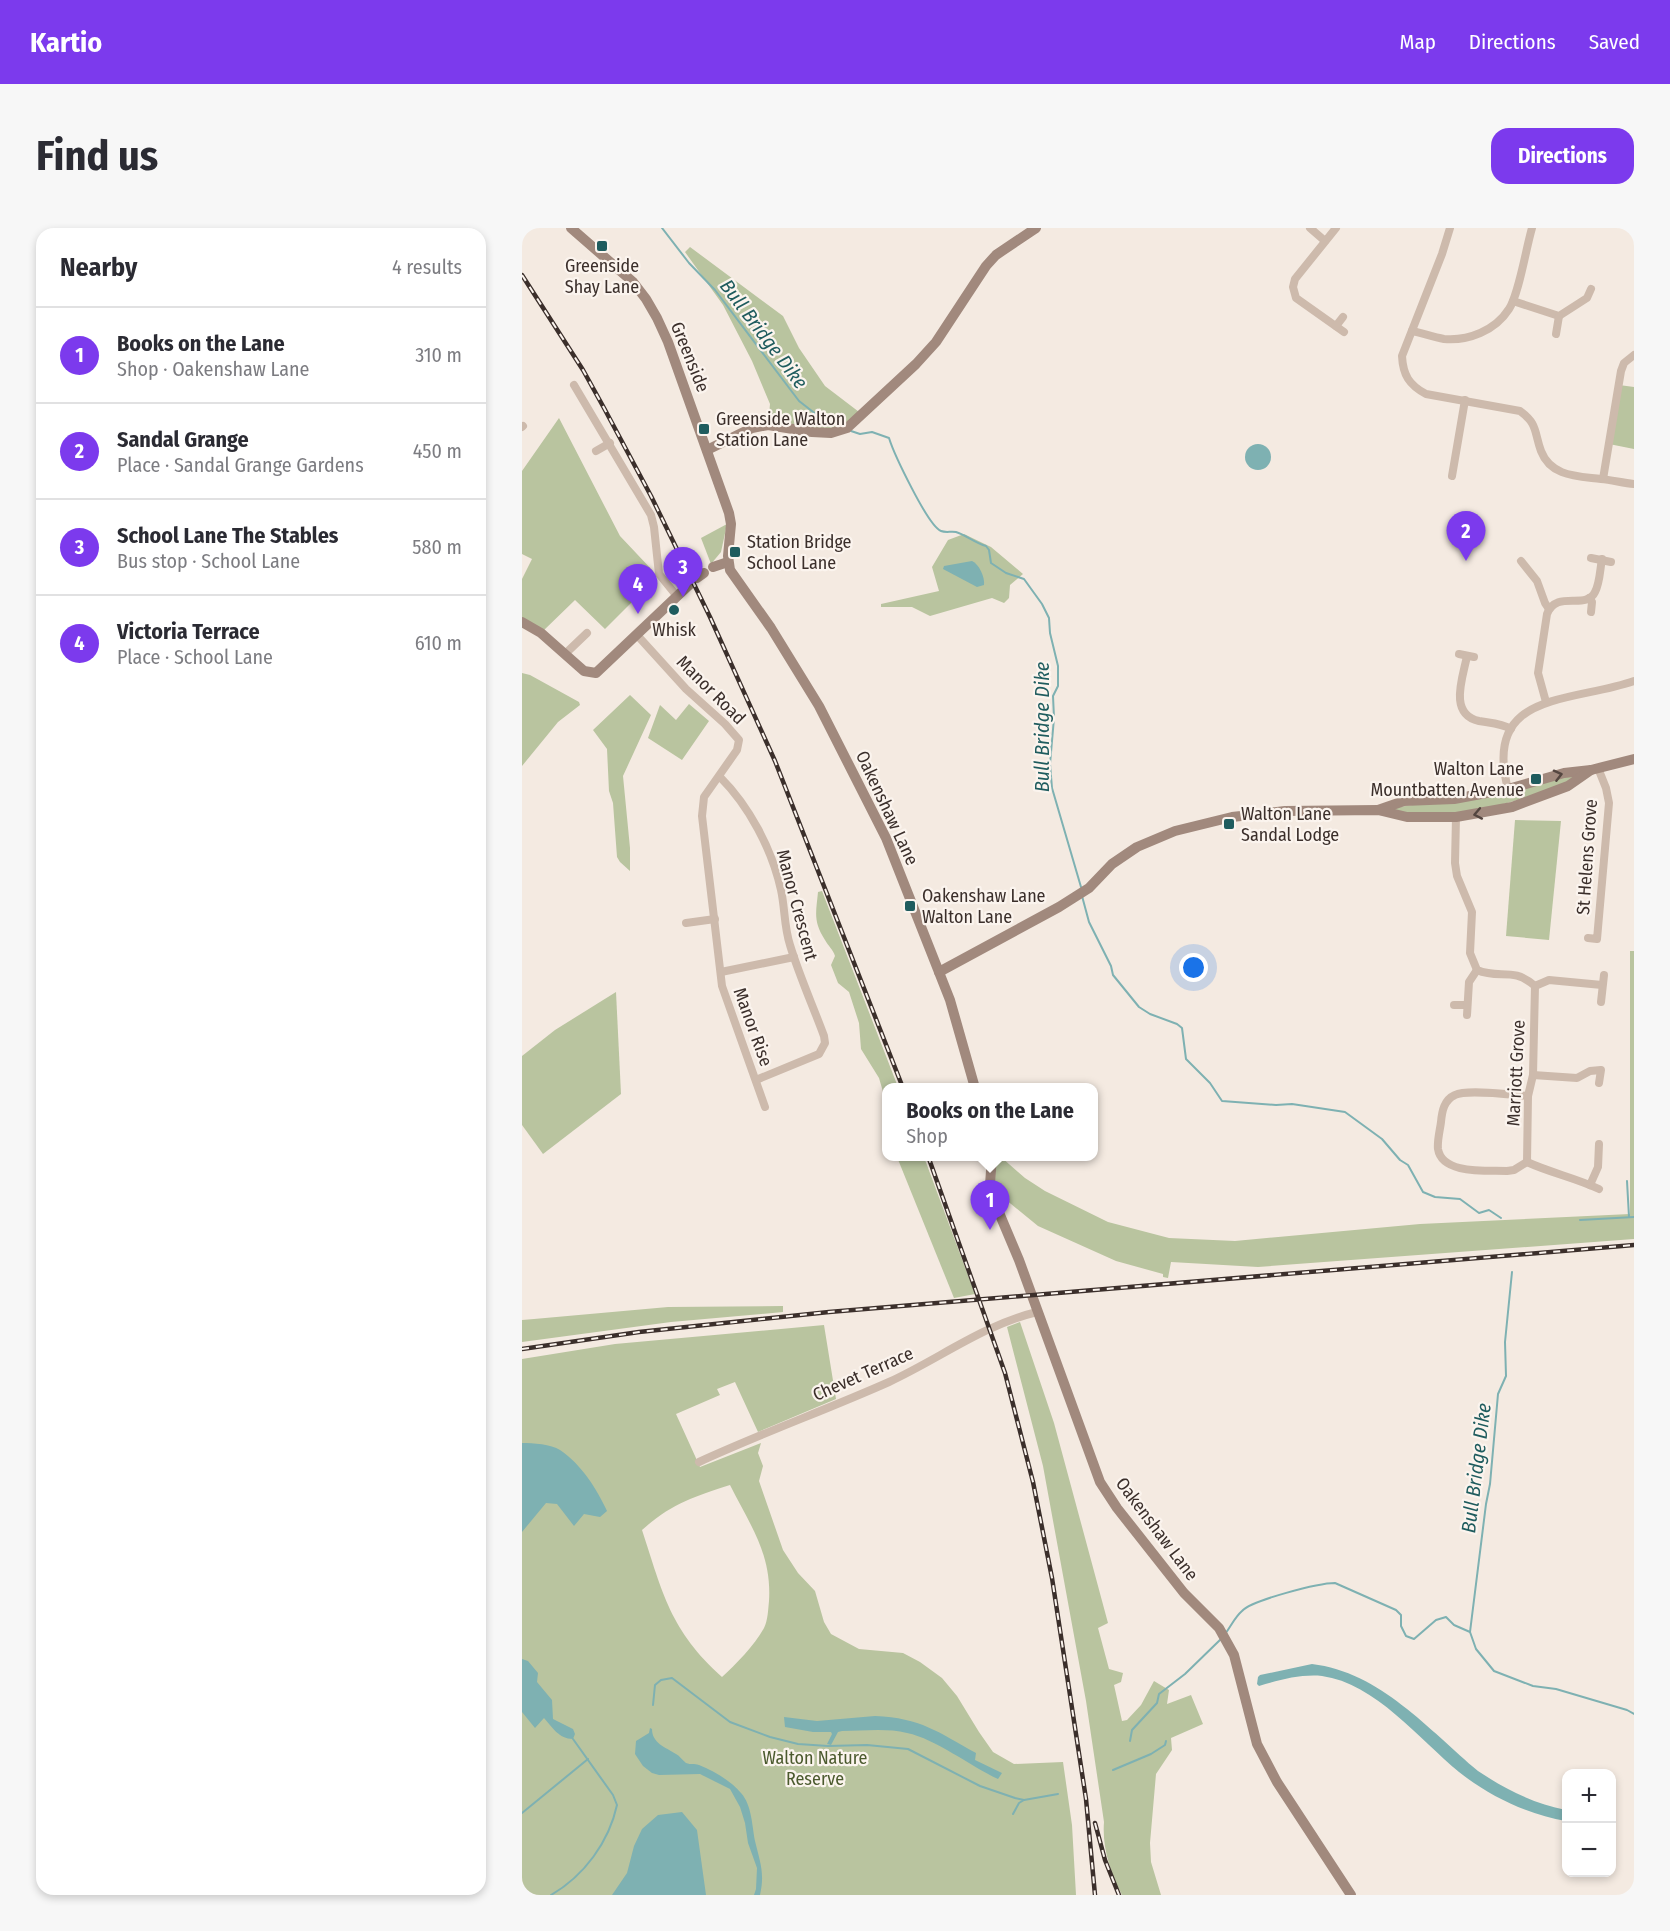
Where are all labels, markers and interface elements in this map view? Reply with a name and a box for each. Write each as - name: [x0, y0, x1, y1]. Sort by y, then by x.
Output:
- text: Kartio: [30, 26, 102, 59]
- text: Map: [1399, 29, 1436, 55]
- text: Directions: [1469, 29, 1556, 55]
- text: Saved: [1589, 29, 1640, 55]
- button: Directions: [1491, 128, 1634, 184]
- text: Find us: [36, 131, 158, 181]
- marker: Greenside Shay Lane: [595, 239, 609, 253]
- text: Nearby: [60, 252, 137, 283]
- text: 4 results: [392, 255, 462, 279]
- place label: Greenside Shay Lane: [565, 255, 639, 298]
- water label: Bull Bridge Dike: [715, 275, 813, 394]
- street label: Greenside: [666, 319, 714, 396]
- text: Books on the Lane: [117, 330, 285, 357]
- text: 1: [75, 343, 84, 367]
- text: 310 m: [415, 343, 462, 367]
- text: Shop · Oakenshaw Lane: [117, 357, 310, 381]
- place label: Greenside Walton Station Lane: [716, 408, 845, 451]
- marker: Greenside Walton Station Lane: [697, 422, 711, 436]
- text: Sandal Grange: [117, 426, 249, 453]
- text: 2: [75, 439, 84, 463]
- text: 450 m: [413, 439, 462, 463]
- text: Place · Sandal Grange Gardens: [117, 453, 364, 477]
- pin: 2: [1446, 512, 1486, 561]
- text: School Lane The Stables: [117, 522, 338, 549]
- place label: Station Bridge School Lane: [747, 531, 852, 574]
- text: 3: [75, 535, 84, 559]
- text: 580 m: [412, 535, 462, 559]
- marker: Station Bridge School Lane: [728, 545, 742, 559]
- pin: 3: [664, 548, 702, 597]
- text: Bus stop · School Lane: [117, 549, 300, 573]
- pin: 4: [618, 564, 658, 614]
- marker: Whisk: [667, 603, 681, 617]
- text: Victoria Terrace: [117, 618, 260, 645]
- place label: Whisk: [652, 619, 696, 641]
- text: 4: [74, 631, 85, 655]
- text: 610 m: [415, 631, 462, 655]
- text: Place · School Lane: [117, 645, 273, 669]
- street label: Manor Road: [672, 651, 750, 729]
- water label: Bull Bridge Dike: [1030, 661, 1054, 792]
- street label: Oakenshaw Lane: [851, 747, 923, 869]
- place label: Walton Lane Mountbatten Avenue: [1371, 758, 1524, 801]
- one-way arrow: [1552, 770, 1563, 782]
- marker: Walton Lane Mountbatten Avenue: [1529, 772, 1543, 786]
- street label: St Helens Grove: [1572, 798, 1602, 916]
- place label: Walton Lane Sandal Lodge: [1241, 803, 1339, 846]
- one-way arrow: [1474, 807, 1484, 820]
- marker: Walton Lane Sandal Lodge: [1222, 817, 1236, 831]
- street label: Manor Crescent: [772, 847, 822, 963]
- place label: Oakenshaw Lane Walton Lane: [922, 885, 1046, 928]
- marker: Oakenshaw Lane Walton Lane: [903, 899, 917, 913]
- your location: [1179, 953, 1208, 982]
- street label: Manor Rise: [729, 985, 777, 1069]
- street label: Marriott Grove: [1502, 1019, 1530, 1127]
- popup: [882, 1083, 1098, 1161]
- text: Books on the Lane: [906, 1097, 1074, 1124]
- text: Shop: [906, 1124, 948, 1148]
- pin: 1: [970, 1180, 1010, 1230]
- street label: Chevet Terrace: [809, 1342, 917, 1406]
- water label: Bull Bridge Dike: [1456, 1401, 1496, 1534]
- street label: Oakenshaw Lane: [1111, 1473, 1203, 1585]
- park label: Walton Nature Reserve: [763, 1747, 868, 1790]
- map controls: [1562, 1769, 1616, 1877]
- button: +: [1562, 1769, 1616, 1823]
- button: −: [1562, 1823, 1616, 1877]

